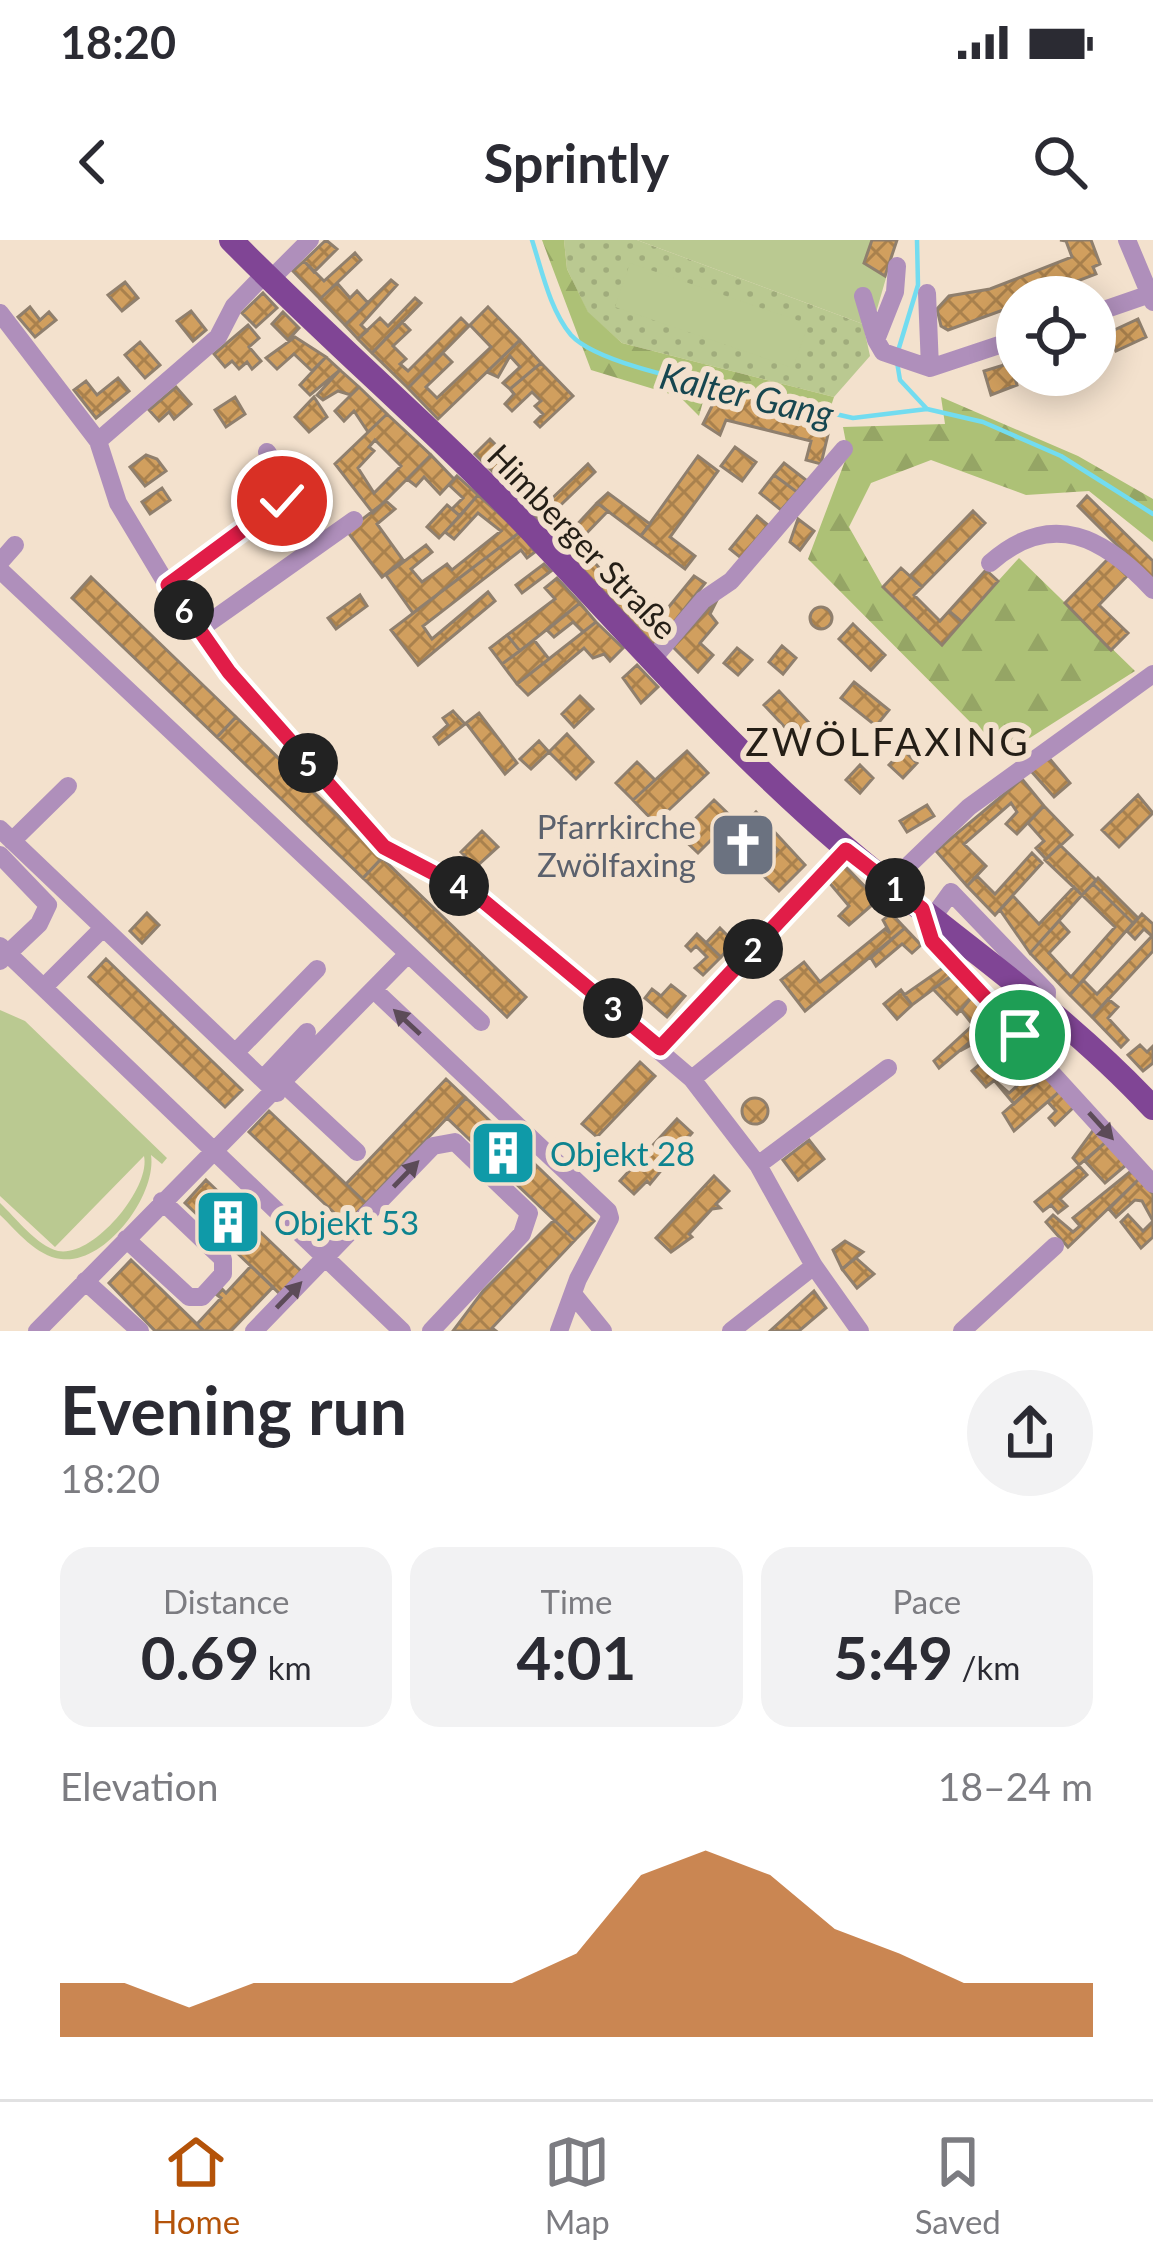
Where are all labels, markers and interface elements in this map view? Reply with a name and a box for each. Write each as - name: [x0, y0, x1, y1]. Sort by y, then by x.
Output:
- text: 18:20: [60, 15, 176, 69]
- icon: back: [60, 129, 126, 195]
- icon: search: [1027, 129, 1093, 195]
- text: Sprintly: [484, 130, 669, 195]
- map controls: [996, 276, 1116, 396]
- button: locate: [996, 276, 1116, 396]
- water label: Kalter Gang: [656, 353, 839, 435]
- street label: Himberger Straße: [480, 435, 686, 647]
- pin: [231, 450, 333, 552]
- icon: check: [249, 468, 315, 534]
- pin: 6: [154, 580, 214, 640]
- text: 6: [174, 590, 194, 630]
- district label: ZWÖLFAXING: [745, 718, 1031, 764]
- pin: 5: [278, 733, 338, 793]
- text: 5: [298, 743, 318, 783]
- place label: Pfarrkirche Zwölfaxing: [537, 806, 696, 884]
- church icon: Pfarrkirche Zwölfaxing: [708, 810, 778, 880]
- pin: 4: [429, 856, 489, 916]
- pin: 1: [865, 858, 925, 918]
- text: 4: [449, 866, 469, 906]
- text: 1: [885, 868, 905, 908]
- pin: 2: [723, 919, 783, 979]
- text: 2: [743, 929, 763, 969]
- pin: 3: [583, 978, 643, 1038]
- pin: [969, 984, 1071, 1086]
- text: 3: [603, 988, 623, 1028]
- icon: arrive: [987, 1002, 1053, 1068]
- one-way arrow: [393, 1008, 422, 1036]
- one-way arrow: [1087, 1111, 1114, 1141]
- building icon: Objekt 28: [468, 1118, 538, 1188]
- place label: Objekt 28: [550, 1133, 695, 1173]
- one-way arrow: [391, 1160, 419, 1189]
- building icon: Objekt 53: [193, 1187, 263, 1257]
- place label: Objekt 53: [274, 1202, 419, 1242]
- one-way arrow: [275, 1280, 303, 1309]
- text: Evening run: [60, 1370, 407, 1449]
- button: share: [967, 1370, 1093, 1496]
- text: 18:20: [60, 1455, 160, 1501]
- text: Distance: [163, 1581, 289, 1621]
- text: Time: [541, 1581, 612, 1621]
- text: Pace: [893, 1581, 961, 1621]
- text: 0.69: [141, 1621, 259, 1693]
- text: 4:01: [517, 1621, 636, 1693]
- text: 5:49: [833, 1621, 953, 1693]
- text: km: [259, 1647, 312, 1687]
- text: /km: [953, 1647, 1020, 1687]
- text: Elevation: [60, 1763, 218, 1809]
- text: 18–24 m: [938, 1763, 1093, 1809]
- tab: Home: [152, 2129, 240, 2241]
- tab: Map: [544, 2129, 610, 2241]
- tab: Saved: [915, 2129, 1001, 2241]

